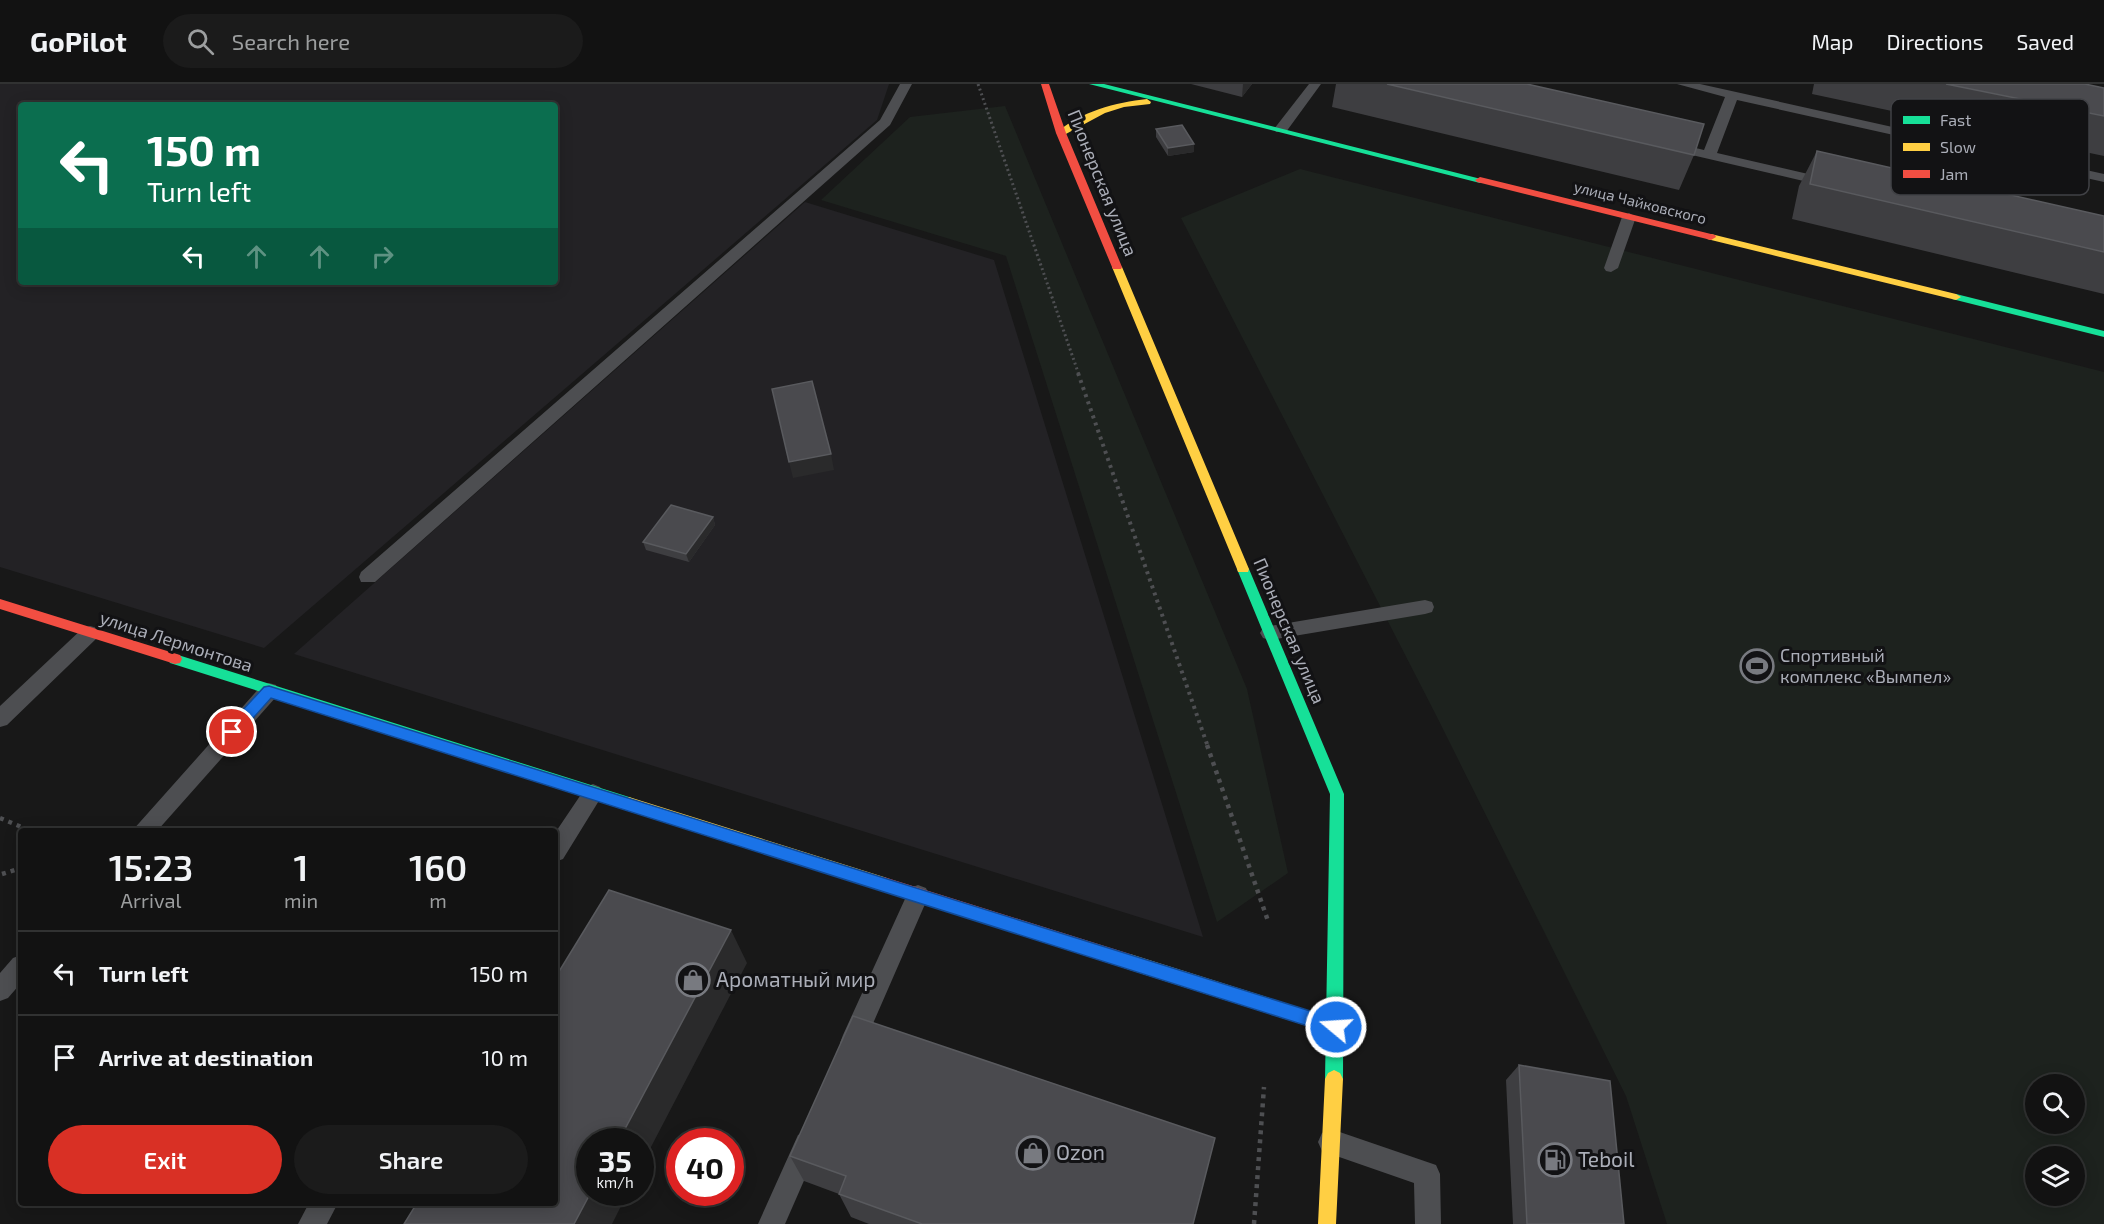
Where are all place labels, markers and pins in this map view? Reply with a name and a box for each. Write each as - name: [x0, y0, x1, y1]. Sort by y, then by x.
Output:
- place label: Спортивный комплекс «Вымпел»: [1780, 644, 1951, 687]
- sports icon: Спортивный комплекс «Вымпел»: [1739, 648, 1775, 684]
- pin: [206, 706, 257, 757]
- shop icon: Ароматный мир: [675, 962, 711, 998]
- place label: Ароматный мир: [716, 966, 876, 991]
- shop icon: Ozon: [1015, 1135, 1051, 1171]
- place label: Ozon: [1056, 1139, 1105, 1164]
- fuel station icon: Teboil: [1537, 1142, 1573, 1178]
- place label: Teboil: [1578, 1146, 1635, 1171]

